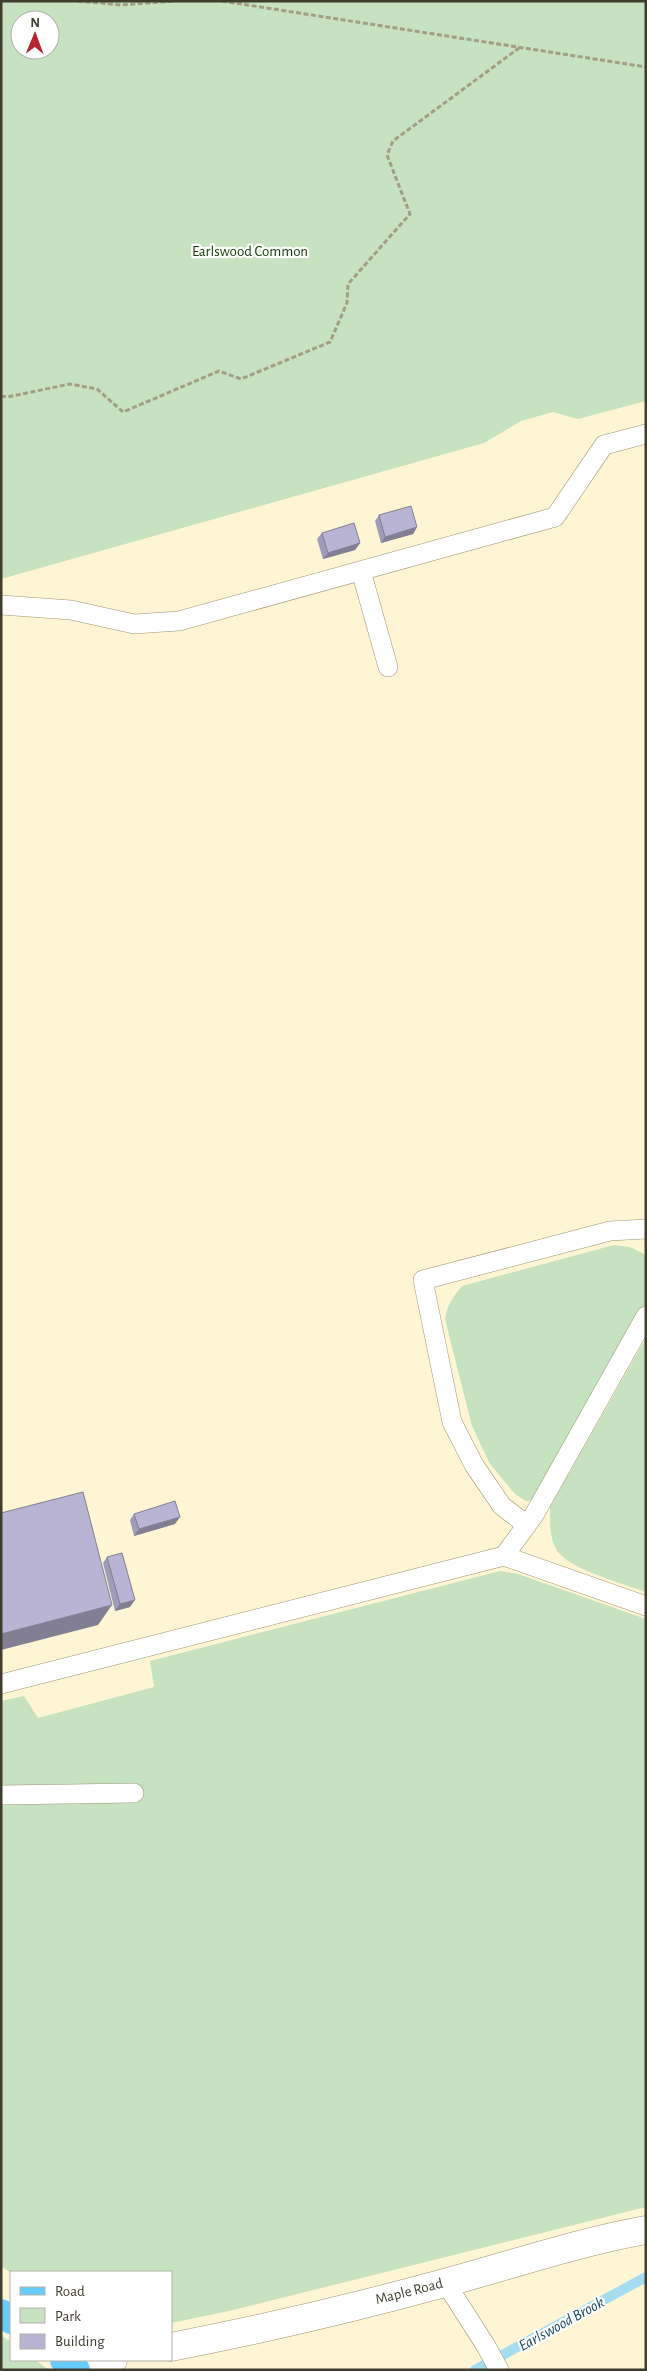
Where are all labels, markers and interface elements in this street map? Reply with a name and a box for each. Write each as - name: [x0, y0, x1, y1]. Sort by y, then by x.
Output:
- north arrow: [10, 10, 60, 60]
- text: N: [30, 16, 40, 30]
- park label: Earlswood Common: [192, 244, 308, 259]
- legend: [10, 2271, 172, 2361]
- street label: Maple Road: [374, 2276, 445, 2307]
- text: Road: [55, 2284, 85, 2299]
- water label: Earlswood Brook: [516, 2294, 607, 2354]
- text: Park: [55, 2309, 81, 2324]
- text: Building: [55, 2334, 105, 2349]

